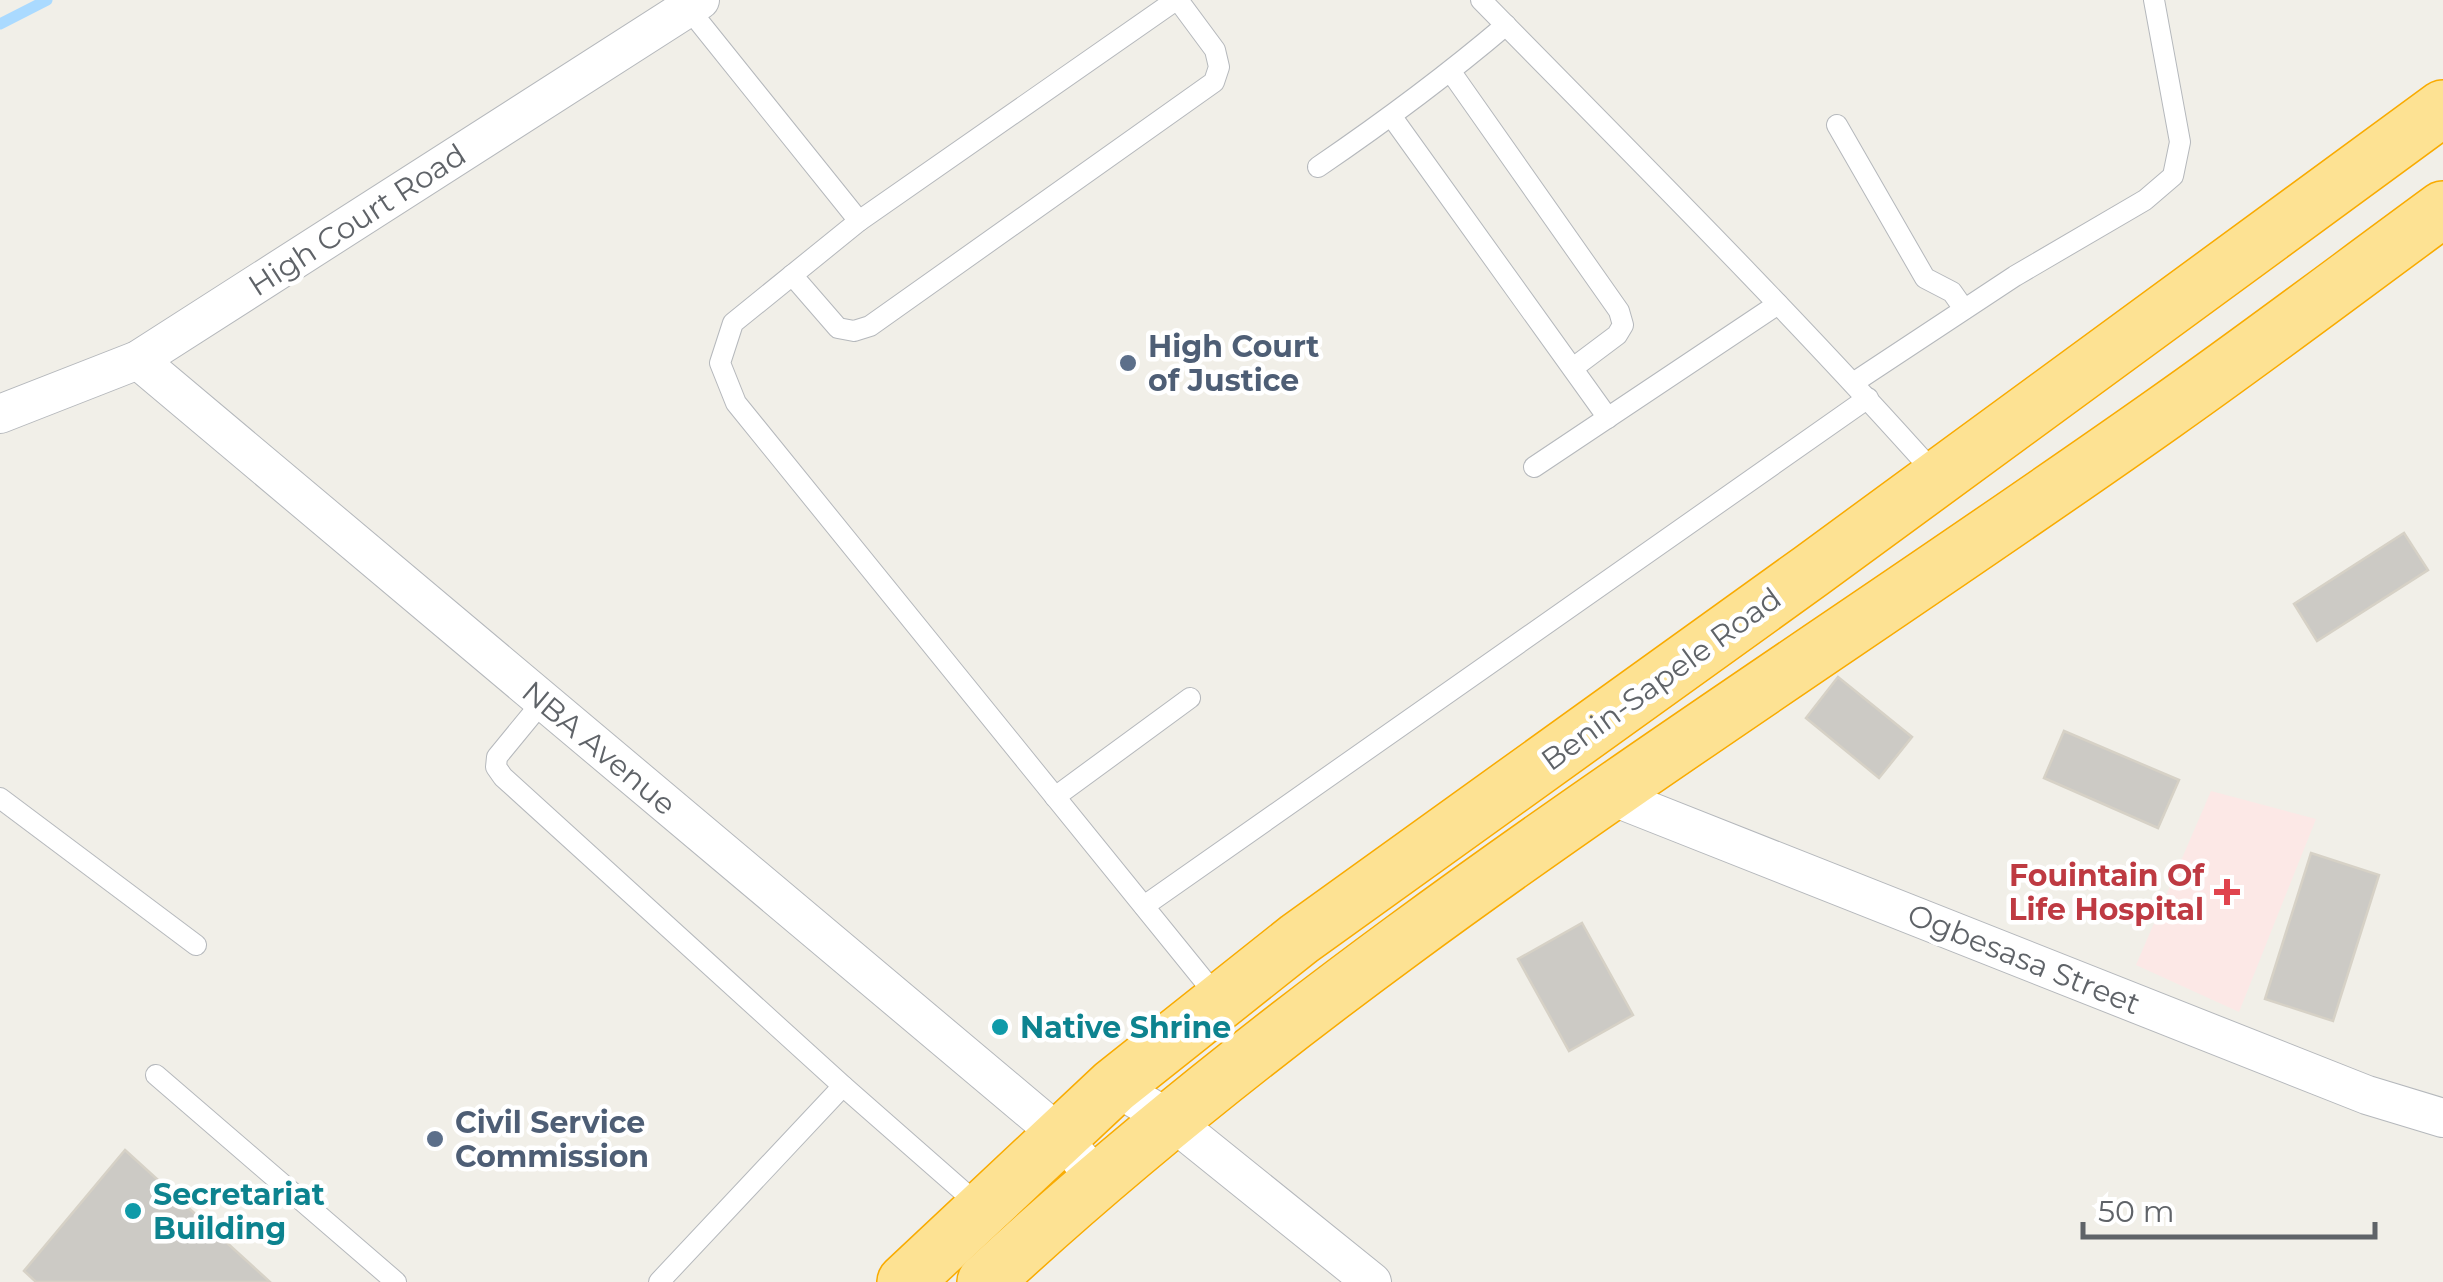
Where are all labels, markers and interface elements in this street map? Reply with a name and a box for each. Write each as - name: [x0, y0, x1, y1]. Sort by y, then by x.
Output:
- street label: High Court Road: [241, 136, 473, 304]
- place label: High Court of Justice: [1148, 328, 1319, 399]
- marker: High Court of Justice: [1117, 352, 1139, 374]
- street label: Benin-Sapele Road: [1534, 580, 1788, 778]
- street label: NBA Avenue: [515, 673, 683, 823]
- place label: Fouintain Of Life Hospital: [2008, 857, 2205, 928]
- marker: Fouintain Of Life Hospital: [2214, 879, 2240, 905]
- street label: Ogbesasa Street: [1902, 896, 2146, 1022]
- place label: Native Shrine: [1020, 1009, 1231, 1046]
- marker: Native Shrine: [989, 1016, 1011, 1038]
- place label: Civil Service Commission: [455, 1104, 649, 1175]
- marker: Civil Service Commission: [424, 1128, 446, 1150]
- place label: Secretariat Building: [153, 1176, 325, 1247]
- scale bar: [2083, 1177, 2376, 1239]
- text: 50 m: [2098, 1193, 2175, 1230]
- marker: Secretariat Building: [122, 1200, 144, 1222]

